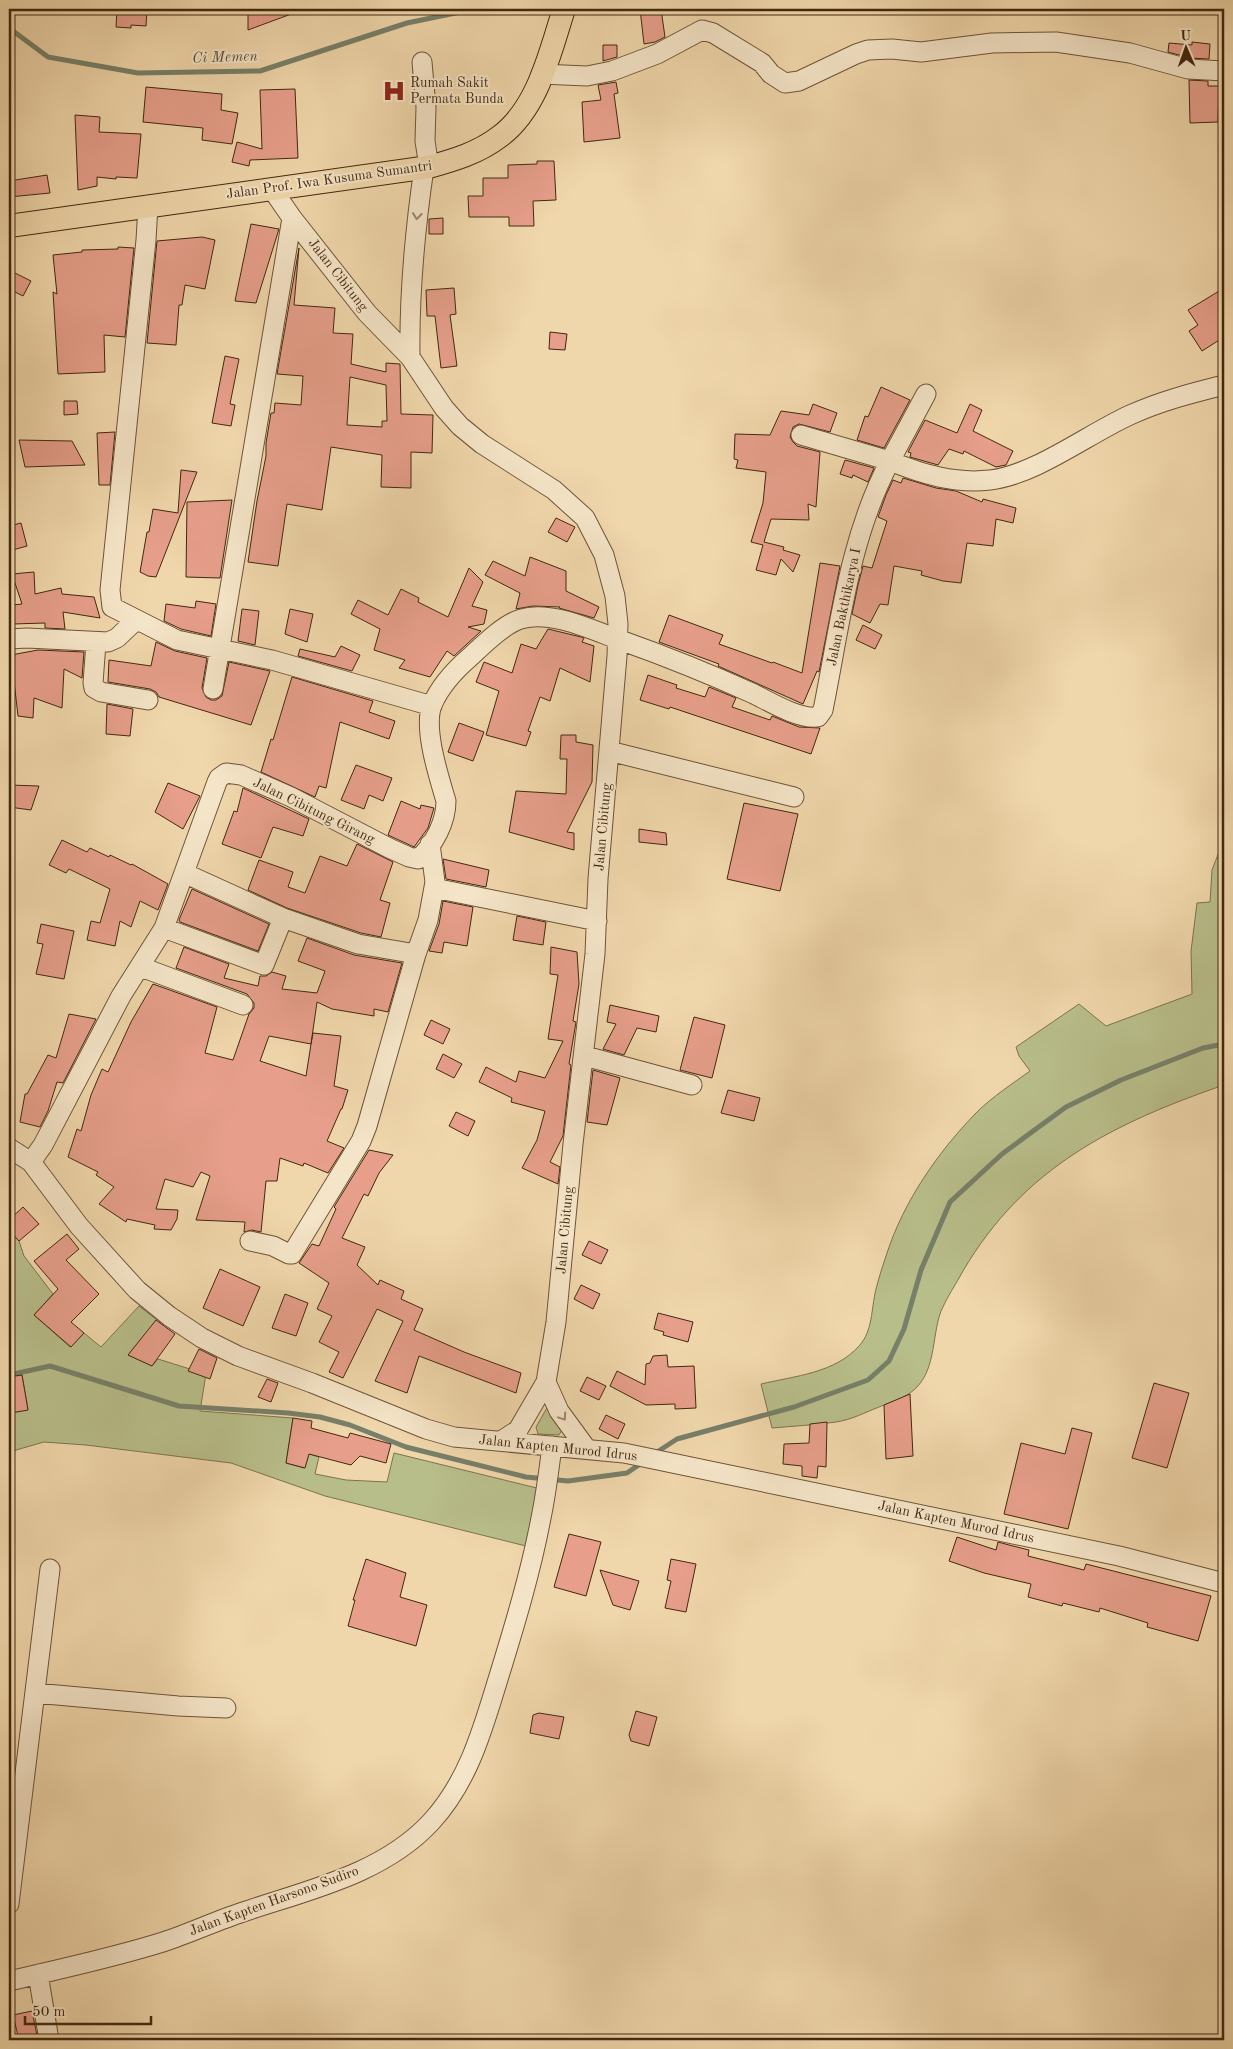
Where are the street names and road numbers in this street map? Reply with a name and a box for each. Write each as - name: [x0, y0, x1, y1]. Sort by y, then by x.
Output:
- street label: Jalan Prof. Iwa Kusuma Sumantri: [225, 159, 433, 201]
- street label: Jalan Cibitung: [305, 236, 371, 314]
- street label: Jalan Bakthikarya I: [825, 547, 863, 667]
- street label: Jalan Cibitung Girang: [251, 775, 378, 847]
- street label: Jalan Cibitung: [592, 782, 614, 872]
- street label: Jalan Cibitung: [554, 1185, 576, 1275]
- street label: Jalan Kapten Murod Idrus: [478, 1433, 638, 1463]
- street label: Jalan Kapten Murod Idrus: [877, 1499, 1035, 1545]
- street label: Jalan Kapten Harsono Sudiro: [187, 1864, 361, 1938]

